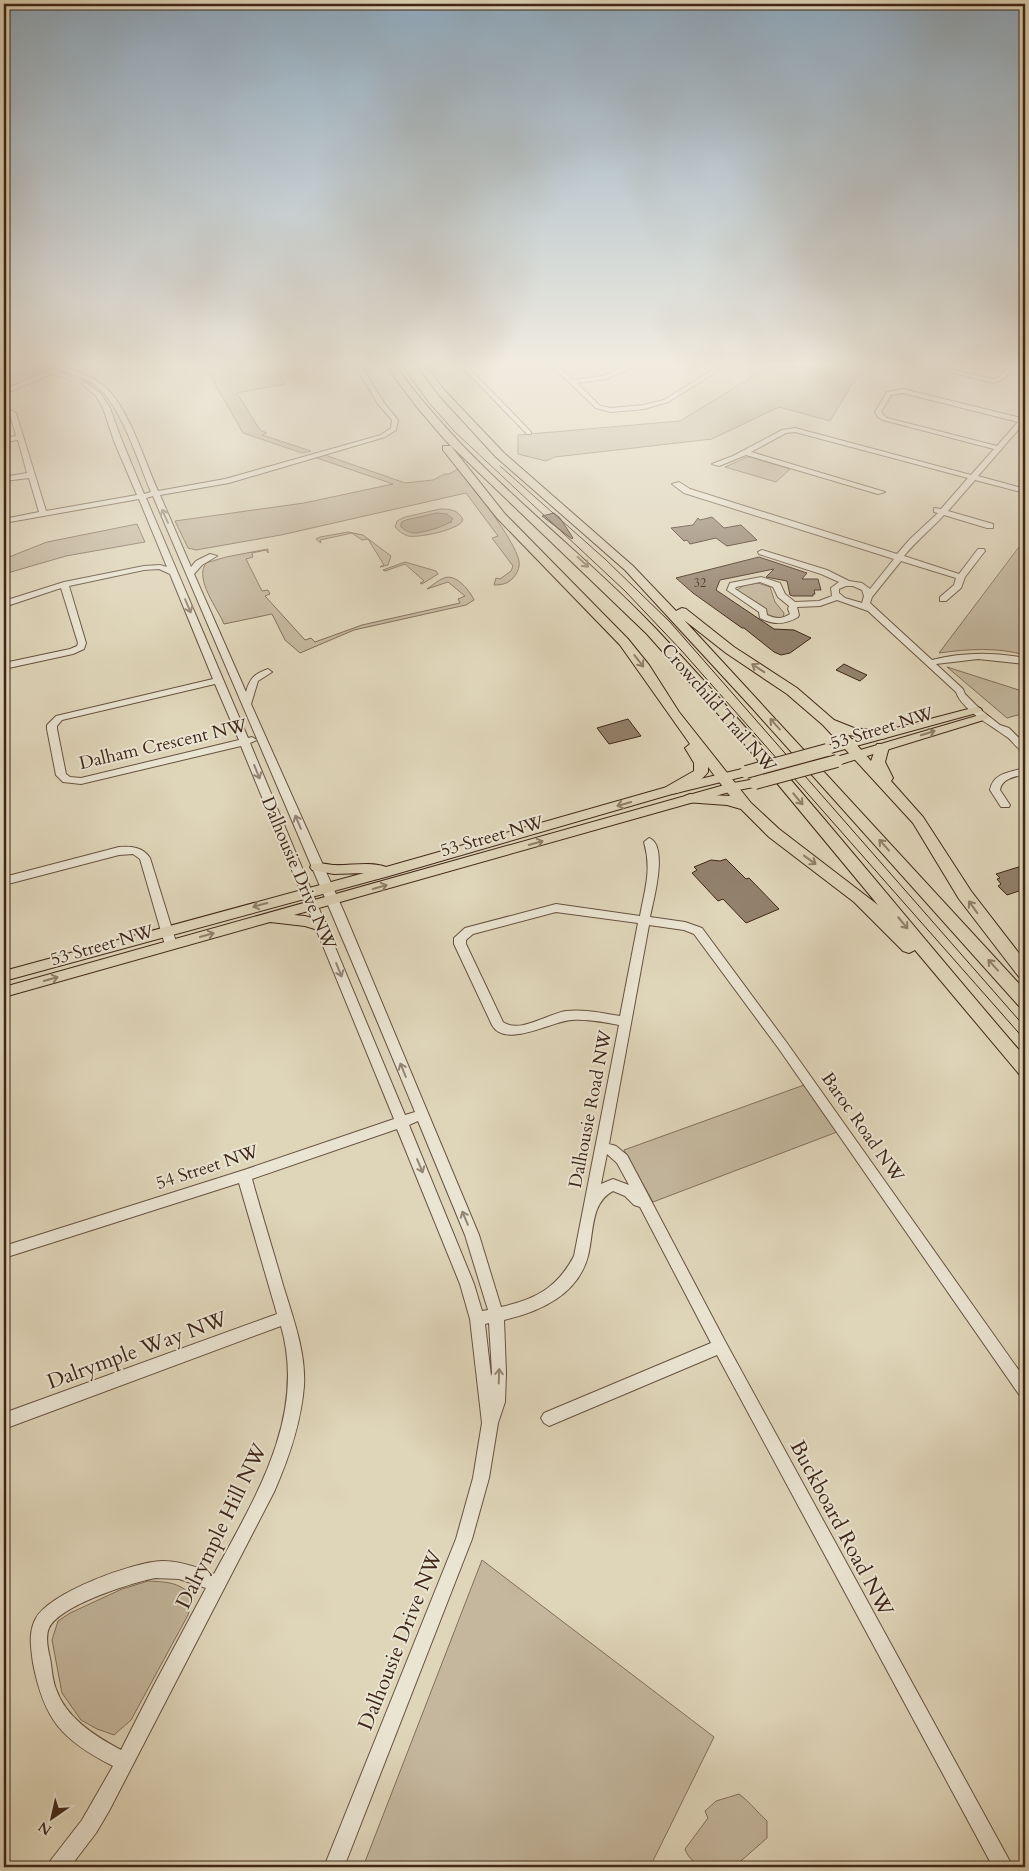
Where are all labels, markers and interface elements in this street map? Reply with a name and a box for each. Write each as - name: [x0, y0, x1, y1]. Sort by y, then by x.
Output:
- one-way arrow: [159, 509, 169, 524]
- one-way arrow: [576, 556, 589, 568]
- house number: 32: [694, 575, 706, 591]
- one-way arrow: [184, 598, 194, 613]
- street label: Crowchild Trail NW: [655, 638, 782, 778]
- one-way arrow: [634, 655, 645, 668]
- one-way arrow: [751, 663, 765, 673]
- street label: 53 Street NW: [827, 701, 937, 756]
- street label: Dalham Crescent NW: [77, 713, 250, 776]
- one-way arrow: [769, 718, 780, 731]
- one-way arrow: [920, 728, 936, 738]
- one-way arrow: [253, 764, 263, 779]
- one-way arrow: [793, 792, 804, 805]
- street label: Dalhousie Drive NW: [255, 793, 342, 954]
- one-way arrow: [617, 799, 633, 809]
- street label: 53 Street NW: [437, 810, 547, 863]
- one-way arrow: [292, 815, 302, 830]
- one-way arrow: [528, 837, 544, 847]
- one-way arrow: [878, 838, 890, 851]
- one-way arrow: [803, 855, 817, 865]
- one-way arrow: [371, 881, 387, 891]
- one-way arrow: [252, 901, 268, 911]
- one-way arrow: [968, 901, 979, 914]
- one-way arrow: [897, 917, 908, 930]
- street label: 53 Street NW: [47, 919, 157, 972]
- one-way arrow: [199, 930, 215, 940]
- one-way arrow: [987, 959, 999, 972]
- one-way arrow: [335, 962, 345, 977]
- one-way arrow: [42, 974, 58, 984]
- street label: Dalhousie Road NW: [563, 1028, 618, 1190]
- one-way arrow: [397, 1062, 406, 1077]
- street label: Baroc Road NW: [815, 1067, 910, 1187]
- street label: 54 Street NW: [153, 1139, 262, 1196]
- one-way arrow: [415, 1158, 425, 1173]
- one-way arrow: [460, 1211, 469, 1226]
- street label: Dalrymple Way NW: [43, 1304, 232, 1397]
- one-way arrow: [494, 1368, 503, 1384]
- street label: Buckboard Road NW: [783, 1435, 901, 1622]
- street label: Dalrymple Hill NW: [169, 1438, 274, 1614]
- street label: Dalhousie Drive NW: [351, 1545, 450, 1734]
- north arrow: [28, 1794, 78, 1844]
- text: N: [35, 1817, 55, 1840]

